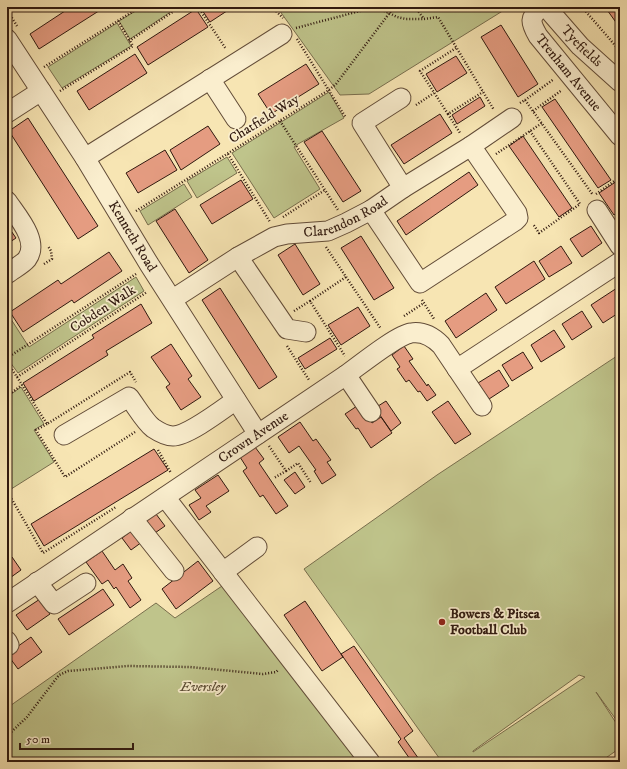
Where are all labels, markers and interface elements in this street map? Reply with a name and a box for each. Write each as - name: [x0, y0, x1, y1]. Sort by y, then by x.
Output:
- street label: Tyefields: [557, 21, 607, 71]
- street label: Trenham Avenue: [531, 30, 605, 115]
- street label: Chatfield Way: [226, 90, 303, 148]
- street label: Clarendon Road: [303, 192, 391, 242]
- street label: Kenneth Road: [104, 198, 161, 275]
- street label: Cobden Walk: [67, 281, 139, 337]
- street label: Crown Avenue: [215, 407, 292, 467]
- place label: Bowers & Pitsea Football Club: [450, 605, 541, 639]
- marker: Bowers & Pitsea Football Club: [437, 617, 447, 627]
- park label: Eversley: [179, 678, 227, 696]
- scale bar: [20, 725, 133, 751]
- text: 50 m: [26, 732, 50, 747]

